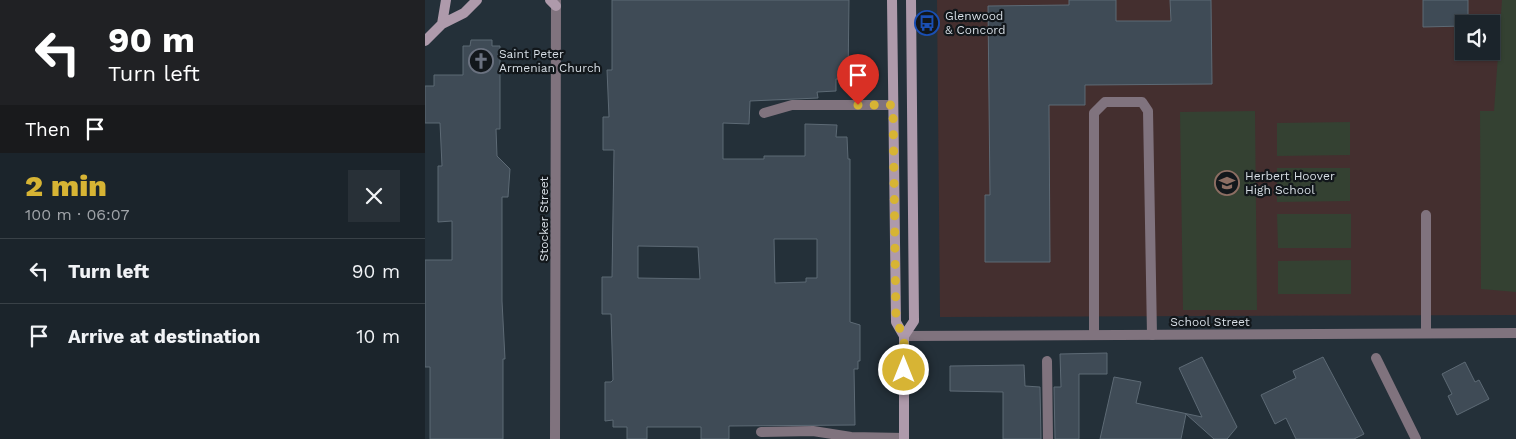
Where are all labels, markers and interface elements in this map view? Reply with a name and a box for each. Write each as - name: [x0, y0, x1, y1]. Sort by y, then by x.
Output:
- place label: Glenwood & Concord: [945, 9, 1006, 37]
- bus stop icon: Glenwood & Concord: [914, 10, 940, 36]
- map controls: [1455, 15, 1500, 60]
- button: sound: [1455, 15, 1500, 60]
- text: 90 m: [108, 19, 195, 61]
- icon: left: [25, 20, 90, 85]
- place label: Saint Peter Armenian Church: [499, 47, 601, 75]
- church icon: Saint Peter Armenian Church: [468, 48, 494, 74]
- pin: [837, 54, 879, 105]
- text: Turn left: [108, 61, 200, 86]
- icon: arrive: [844, 61, 872, 89]
- icon: arrive: [81, 115, 109, 143]
- text: Then: [25, 118, 71, 141]
- text: 2 min: [25, 168, 107, 203]
- place label: Herbert Hoover High School: [1245, 169, 1335, 197]
- button: close: [348, 170, 400, 222]
- school or university icon: Herbert Hoover High School: [1214, 170, 1240, 196]
- street label: Stocker Street: [537, 177, 551, 262]
- text: 100 m · 06:07: [25, 205, 129, 224]
- icon: left: [25, 257, 53, 285]
- text: Turn left: [68, 260, 149, 283]
- text: 90 m: [352, 260, 400, 283]
- street label: School Street: [1170, 315, 1250, 329]
- icon: arrive: [25, 322, 53, 350]
- text: Arrive at destination: [68, 325, 260, 348]
- text: 10 m: [356, 325, 400, 348]
- position arrow: [877, 343, 929, 395]

